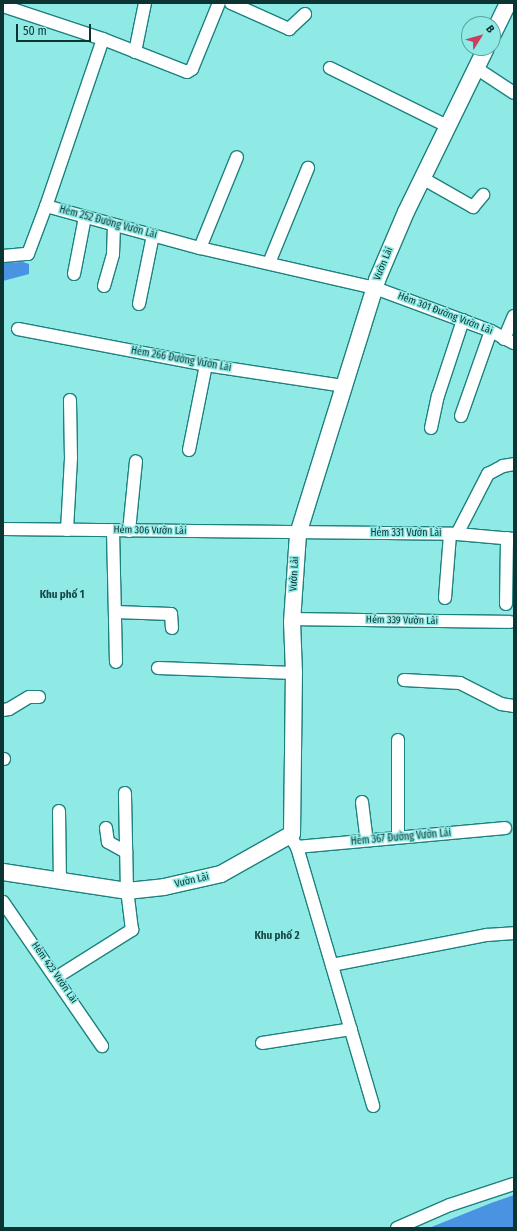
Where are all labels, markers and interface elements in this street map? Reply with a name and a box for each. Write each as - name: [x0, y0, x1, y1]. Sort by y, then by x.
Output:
- scale bar: [18, 16, 93, 42]
- north arrow: [461, 16, 501, 56]
- text: B: [483, 23, 497, 35]
- text: 50 m: [23, 24, 47, 38]
- street label: Hẻm 252 Đường Vườn Lài: [58, 204, 158, 242]
- street label: Vườn Lài: [372, 246, 396, 282]
- street label: Hẻm 301 Đường Vườn Lài: [396, 290, 494, 338]
- street label: Hẻm 266 Đường Vườn Lài: [130, 345, 232, 375]
- street label: Hẻm 306 Vườn Lài: [113, 524, 187, 538]
- street label: Hẻm 331 Vườn Lài: [370, 528, 442, 540]
- street label: Vườn Lài: [288, 556, 302, 592]
- district label: Khu phố 1: [40, 588, 84, 602]
- street label: Hẻm 339 Vườn Lài: [366, 614, 438, 628]
- street label: Hẻm 367 Đường Vườn Lài: [350, 828, 452, 848]
- street label: Vườn Lài: [174, 871, 210, 891]
- district label: Khu phố 2: [254, 929, 300, 943]
- street label: Hẻm 423 Vườn Lài: [28, 940, 80, 1006]

